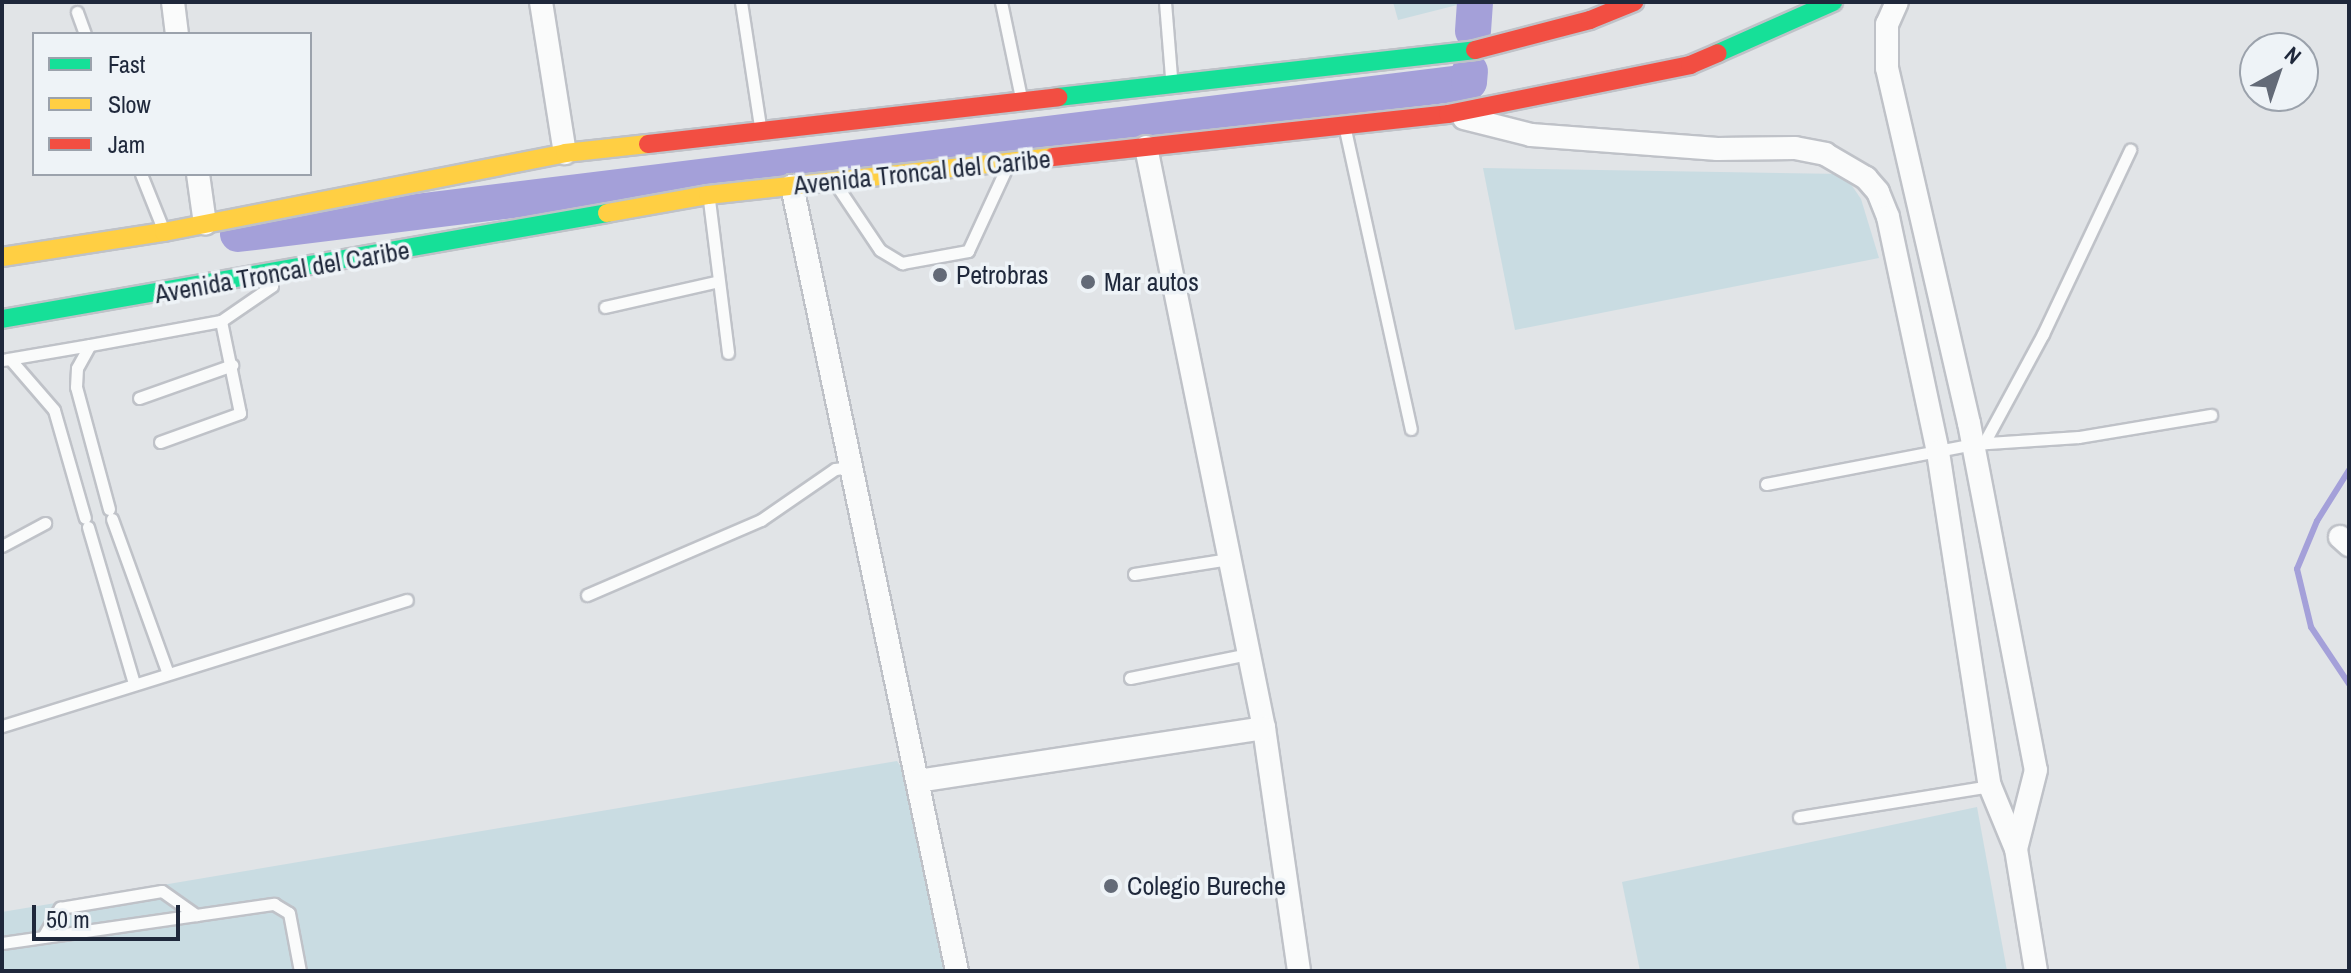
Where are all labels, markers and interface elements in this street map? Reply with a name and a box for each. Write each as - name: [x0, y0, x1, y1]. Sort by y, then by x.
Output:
- legend: [32, 32, 312, 176]
- north arrow: [2239, 32, 2319, 112]
- text: N: [2279, 39, 2308, 71]
- text: Fast: [108, 48, 145, 80]
- text: Slow: [108, 88, 151, 120]
- text: Jam: [108, 128, 145, 160]
- street label: Avenida Troncal del Caribe: [792, 143, 1052, 201]
- street label: Avenida Troncal del Caribe: [152, 234, 412, 310]
- place label: Petrobras: [956, 259, 1048, 291]
- marker: Petrobras: [931, 266, 949, 284]
- place label: Mar autos: [1104, 266, 1199, 298]
- marker: Mar autos: [1079, 273, 1097, 291]
- place label: Colegio Bureche: [1127, 870, 1286, 902]
- marker: Colegio Bureche: [1102, 877, 1120, 895]
- scale bar: [36, 889, 184, 939]
- text: 50 m: [46, 903, 90, 935]

